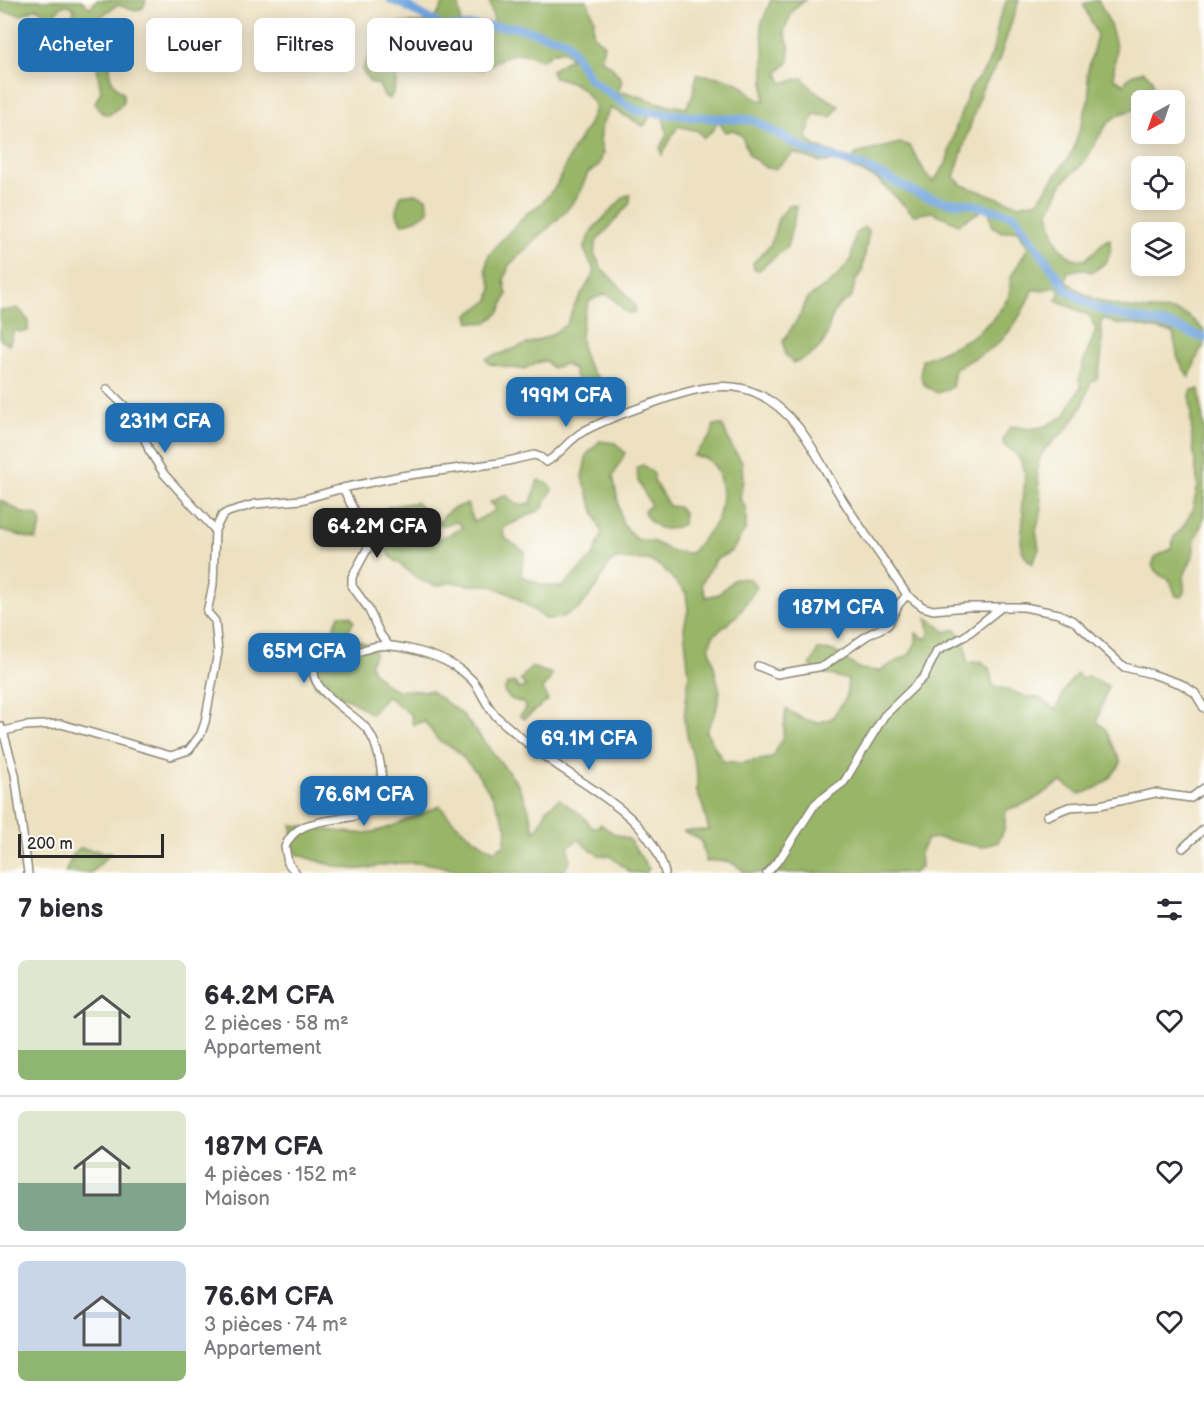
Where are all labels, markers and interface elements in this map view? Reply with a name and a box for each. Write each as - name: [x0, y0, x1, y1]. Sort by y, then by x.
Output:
- chip: Acheter: [18, 18, 134, 72]
- chip: Louer: [146, 18, 242, 72]
- chip: Filtres: [254, 18, 355, 72]
- chip: Nouveau: [367, 18, 494, 72]
- north arrow: [1131, 90, 1185, 144]
- map controls: [1131, 90, 1185, 276]
- button: locate: [1131, 156, 1185, 210]
- button: layers: [1131, 222, 1185, 276]
- pin: 199M CFA: [504, 377, 628, 428]
- text: 199M CFA: [520, 384, 612, 408]
- pin: 231M CFA: [103, 403, 227, 454]
- text: 231M CFA: [119, 410, 211, 434]
- pin: 64.2M CFA: [308, 508, 446, 559]
- text: 64.2M CFA: [327, 515, 427, 539]
- pin: 187M CFA: [776, 589, 900, 640]
- text: 187M CFA: [792, 596, 884, 620]
- pin: 65M CFA: [249, 633, 359, 684]
- text: 65M CFA: [262, 640, 346, 664]
- pin: 69.1M CFA: [520, 720, 658, 771]
- text: 69.1M CFA: [541, 727, 637, 751]
- pin: 76.6M CFA: [295, 776, 433, 827]
- text: 76.6M CFA: [314, 783, 414, 807]
- scale bar: [18, 831, 164, 858]
- text: 200 m: [27, 835, 73, 854]
- icon: filters: [1153, 893, 1186, 926]
- text: 7 biens: [18, 894, 103, 925]
- text: 64.2M CFA: [204, 981, 334, 1012]
- icon: home: [66, 984, 138, 1056]
- icon: heart: [1153, 1004, 1186, 1037]
- text: 2 pièces · 58 m²: [204, 1012, 349, 1036]
- text: Appartement: [204, 1036, 321, 1060]
- text: 187M CFA: [204, 1132, 323, 1163]
- icon: home: [66, 1135, 138, 1207]
- icon: heart: [1153, 1155, 1186, 1188]
- text: 4 pièces · 152 m²: [204, 1163, 357, 1187]
- text: Maison: [204, 1187, 270, 1211]
- text: 76.6M CFA: [204, 1282, 333, 1313]
- icon: home: [66, 1285, 138, 1357]
- icon: heart: [1153, 1305, 1186, 1338]
- text: 3 pièces · 74 m²: [204, 1313, 348, 1337]
- text: Appartement: [204, 1337, 321, 1361]

